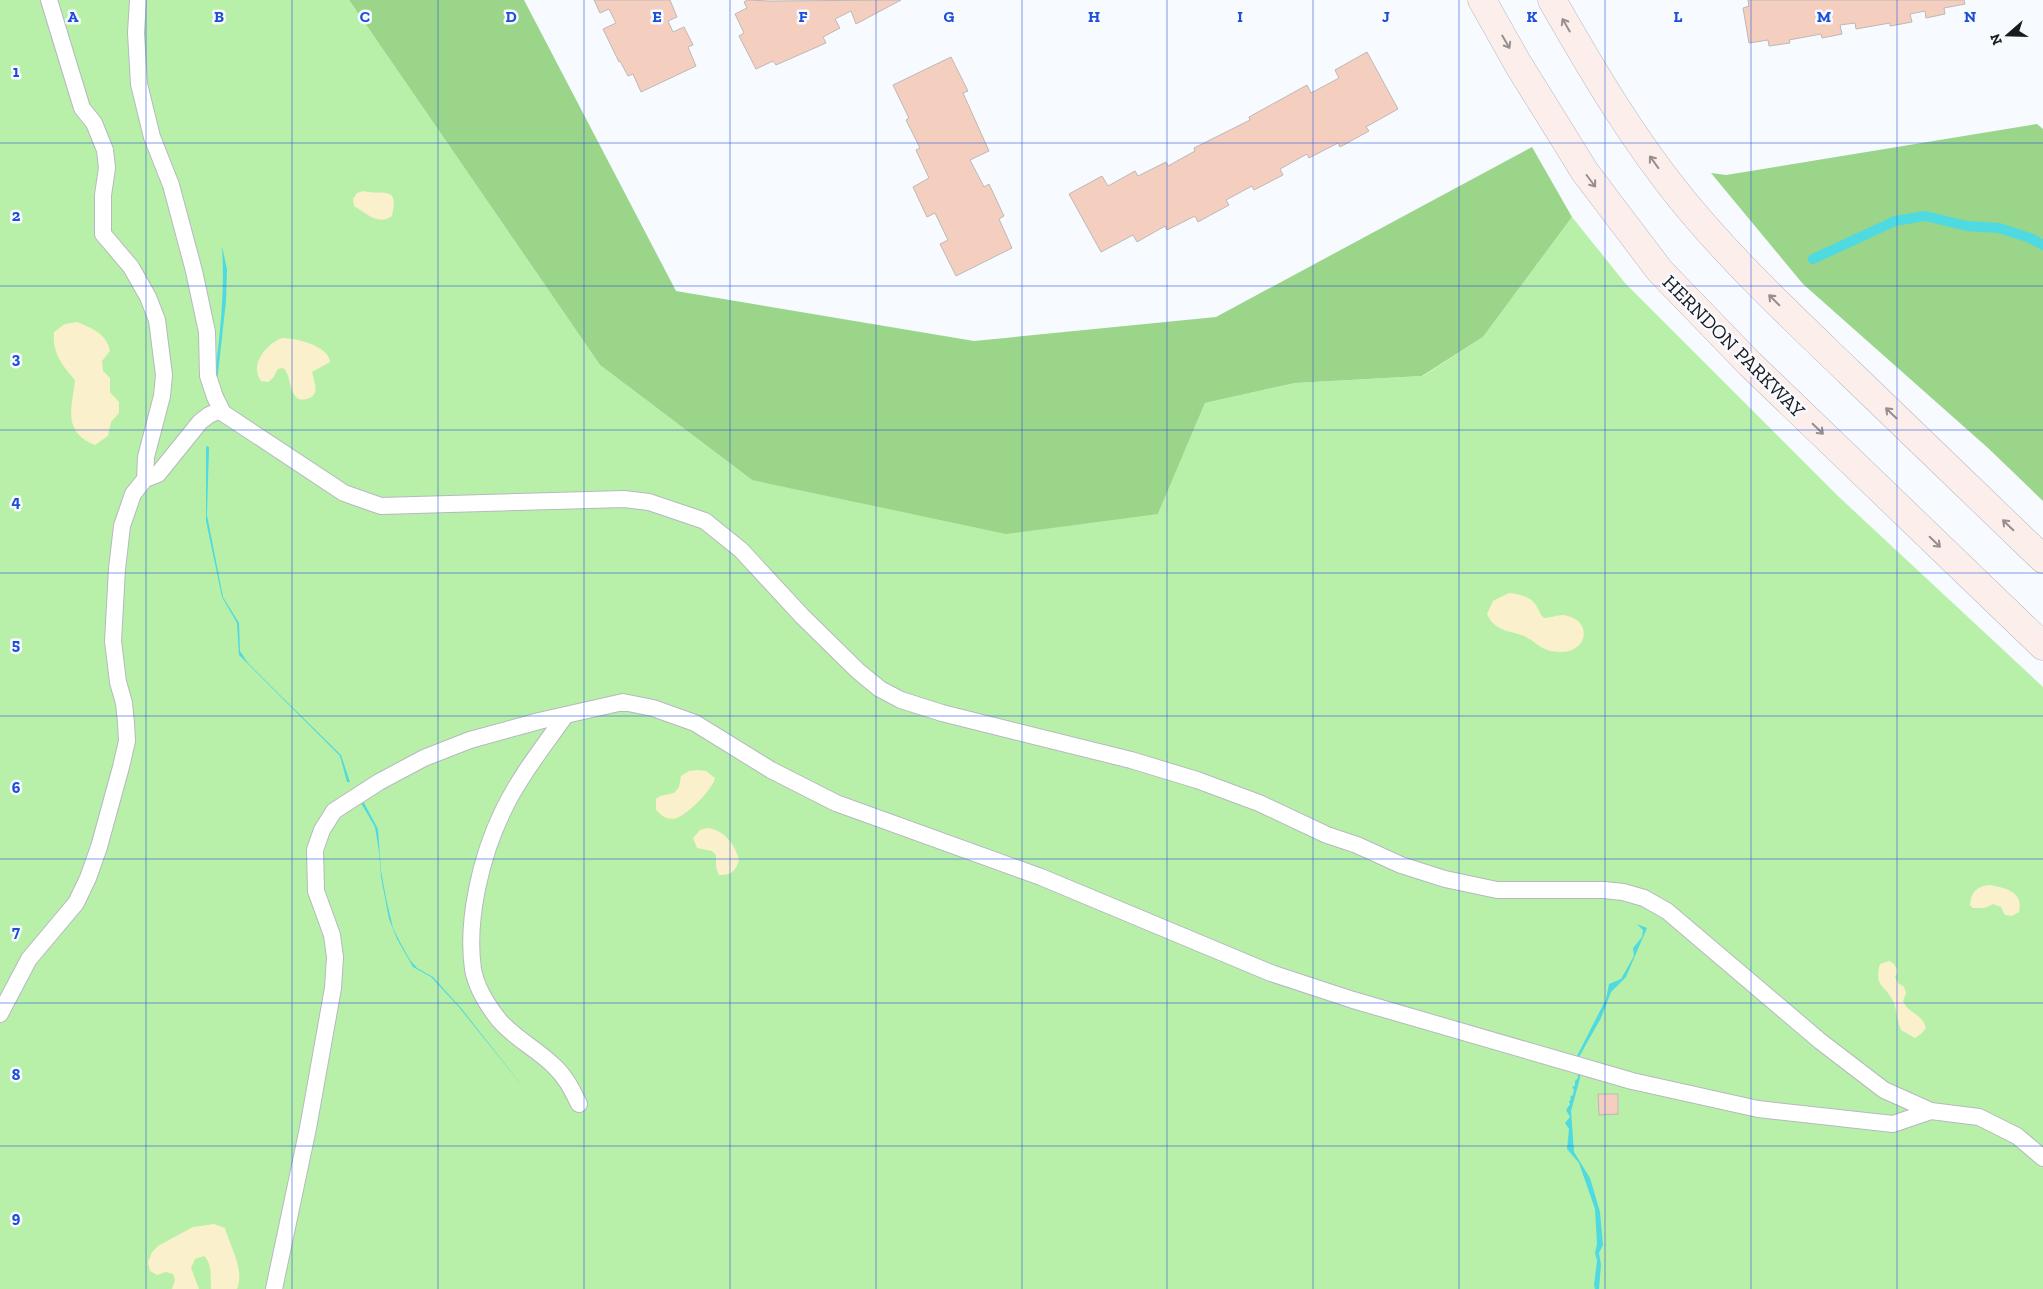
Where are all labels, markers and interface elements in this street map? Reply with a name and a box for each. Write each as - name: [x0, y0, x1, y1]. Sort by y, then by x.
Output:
- text: A: [68, 7, 79, 26]
- text: B: [214, 7, 224, 26]
- text: C: [360, 7, 370, 26]
- text: D: [505, 7, 517, 26]
- text: E: [652, 7, 662, 26]
- text: F: [798, 7, 808, 26]
- text: G: [944, 7, 955, 26]
- text: H: [1088, 7, 1100, 26]
- text: I: [1237, 7, 1243, 26]
- text: J: [1382, 7, 1390, 26]
- text: K: [1527, 7, 1538, 26]
- text: L: [1674, 7, 1683, 26]
- text: M: [1817, 7, 1831, 26]
- text: N: [1964, 7, 1976, 26]
- north arrow: [1983, 10, 2033, 60]
- one-way arrow: [1561, 19, 1571, 33]
- text: N: [1986, 31, 2006, 47]
- one-way arrow: [1501, 35, 1511, 49]
- text: 1: [13, 62, 20, 81]
- one-way arrow: [1649, 156, 1660, 169]
- one-way arrow: [1586, 174, 1596, 188]
- text: 2: [12, 206, 21, 225]
- street label: HERNDON PARKWAY: [1658, 270, 1811, 423]
- one-way arrow: [1768, 293, 1780, 306]
- text: 3: [12, 349, 21, 368]
- one-way arrow: [1884, 407, 1897, 419]
- one-way arrow: [1812, 423, 1824, 435]
- text: 4: [11, 492, 21, 511]
- one-way arrow: [2002, 519, 2014, 531]
- one-way arrow: [1929, 536, 1942, 548]
- text: 5: [12, 635, 20, 654]
- text: 6: [12, 778, 21, 797]
- text: 7: [12, 922, 20, 941]
- text: 8: [12, 1065, 21, 1084]
- text: 9: [12, 1208, 21, 1227]

